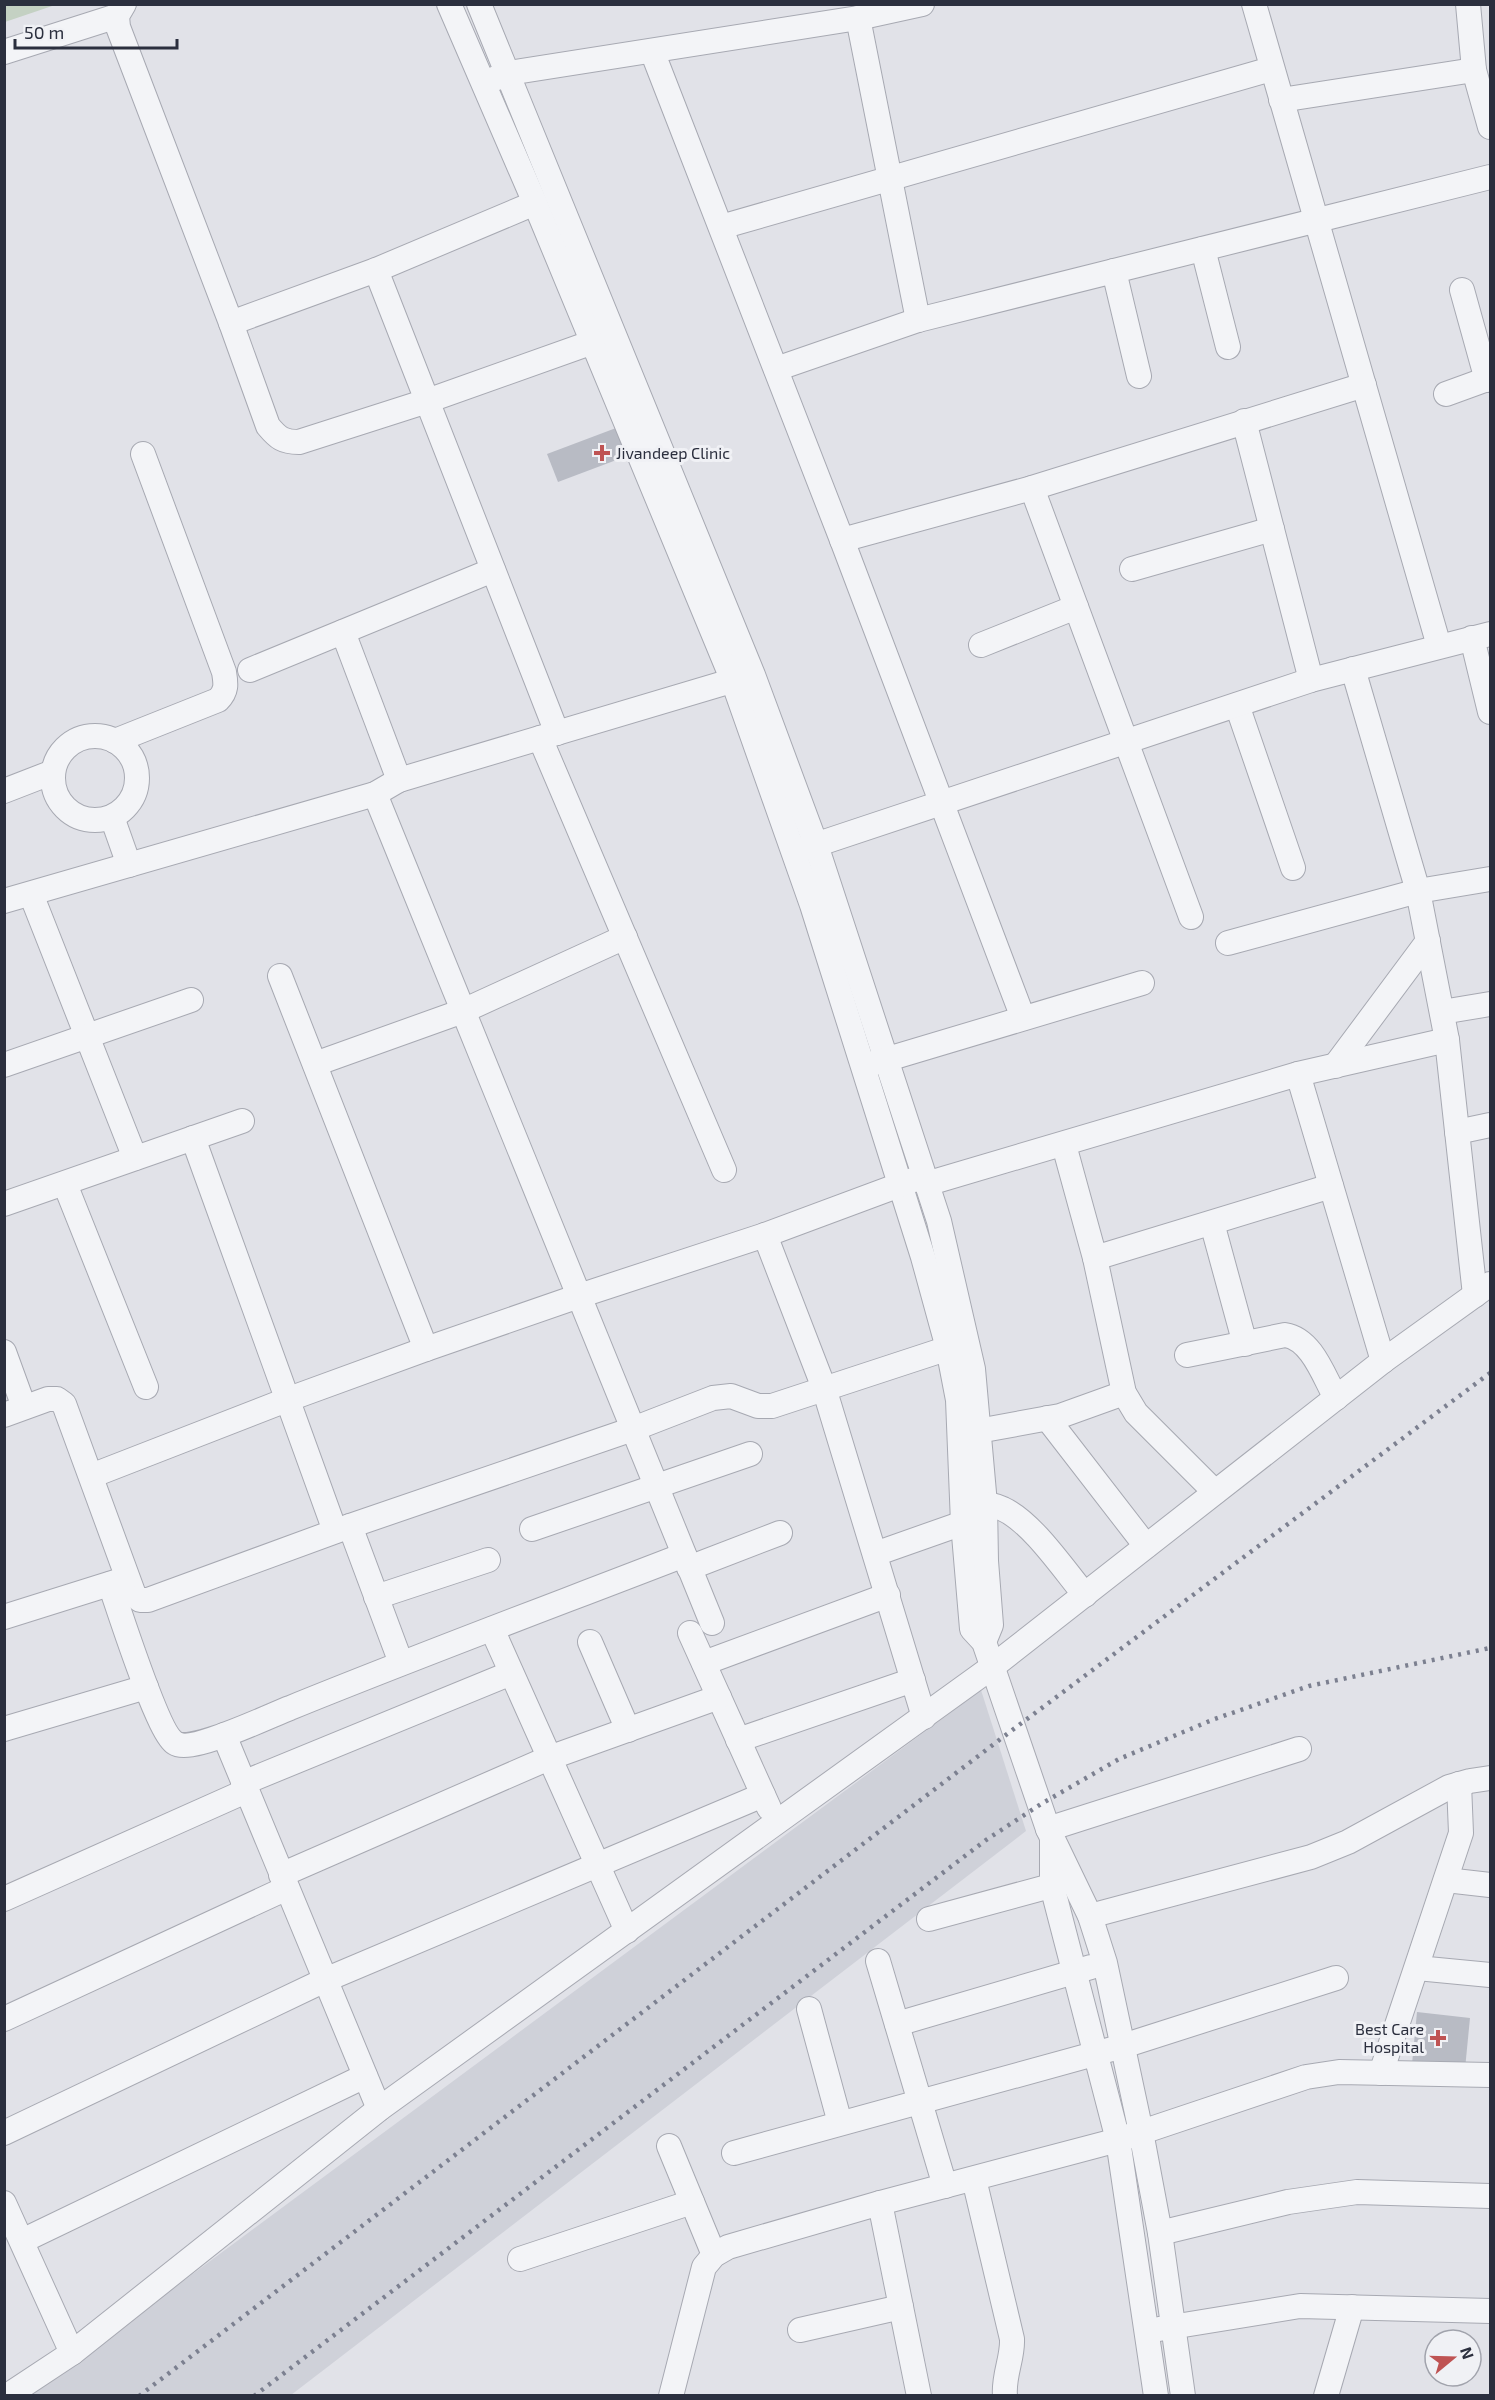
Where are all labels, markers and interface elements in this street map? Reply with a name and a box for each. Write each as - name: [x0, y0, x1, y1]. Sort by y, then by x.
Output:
- scale bar: [15, 12, 177, 50]
- text: 50 m: [24, 21, 64, 43]
- place label: Jivandeep Clinic: [616, 443, 730, 462]
- marker: Jivandeep Clinic: [593, 444, 611, 462]
- place label: Best Care Hospital: [1355, 2019, 1424, 2056]
- marker: Best Care Hospital: [1429, 2029, 1447, 2047]
- north arrow: [1423, 2328, 1483, 2388]
- text: N: [1457, 2344, 1479, 2362]

